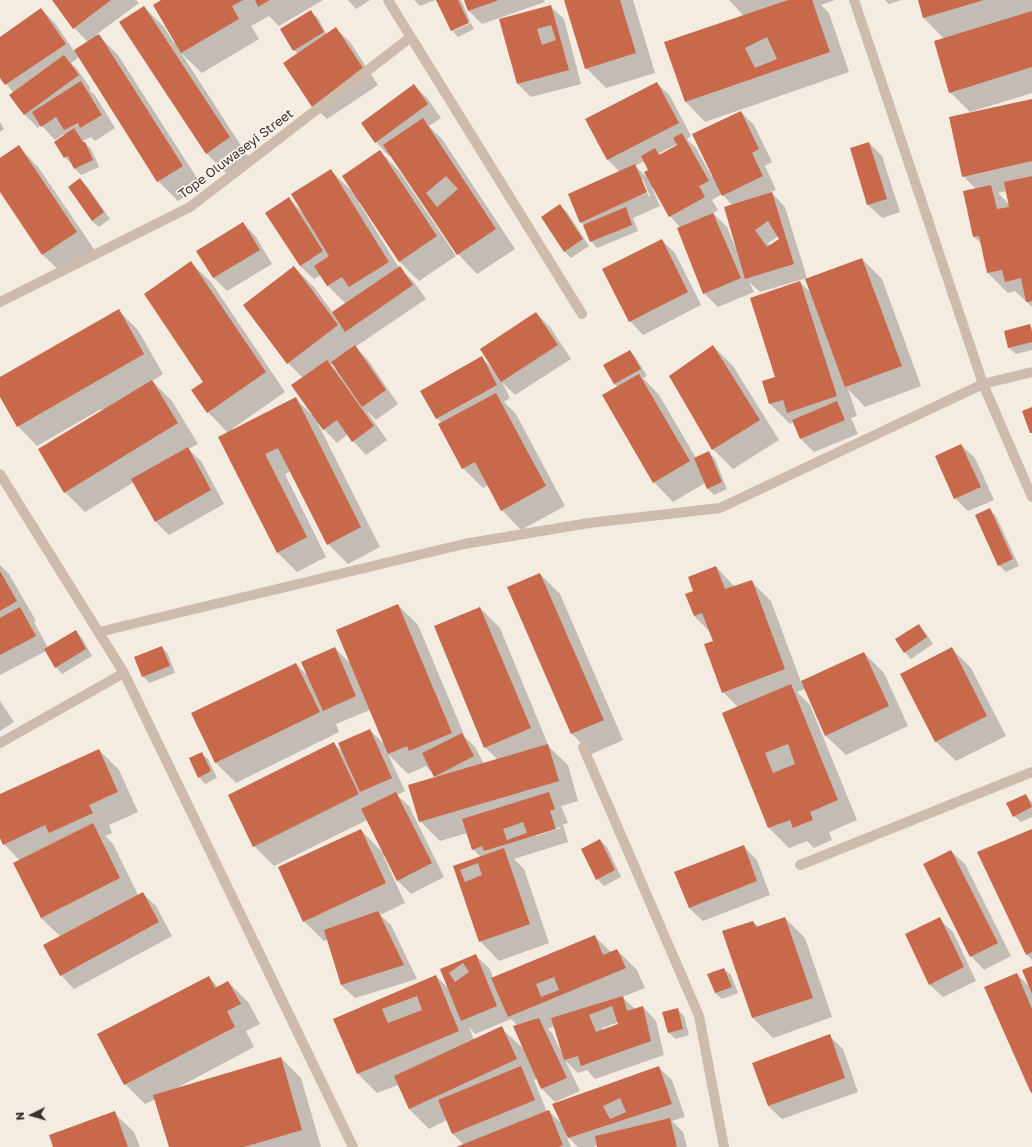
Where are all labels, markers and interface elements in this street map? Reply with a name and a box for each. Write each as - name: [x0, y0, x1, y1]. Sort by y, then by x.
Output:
- street label: Tope Oluwaseyi Street: [176, 106, 296, 202]
- north arrow: [12, 1095, 52, 1135]
- text: N: [13, 1111, 26, 1121]

